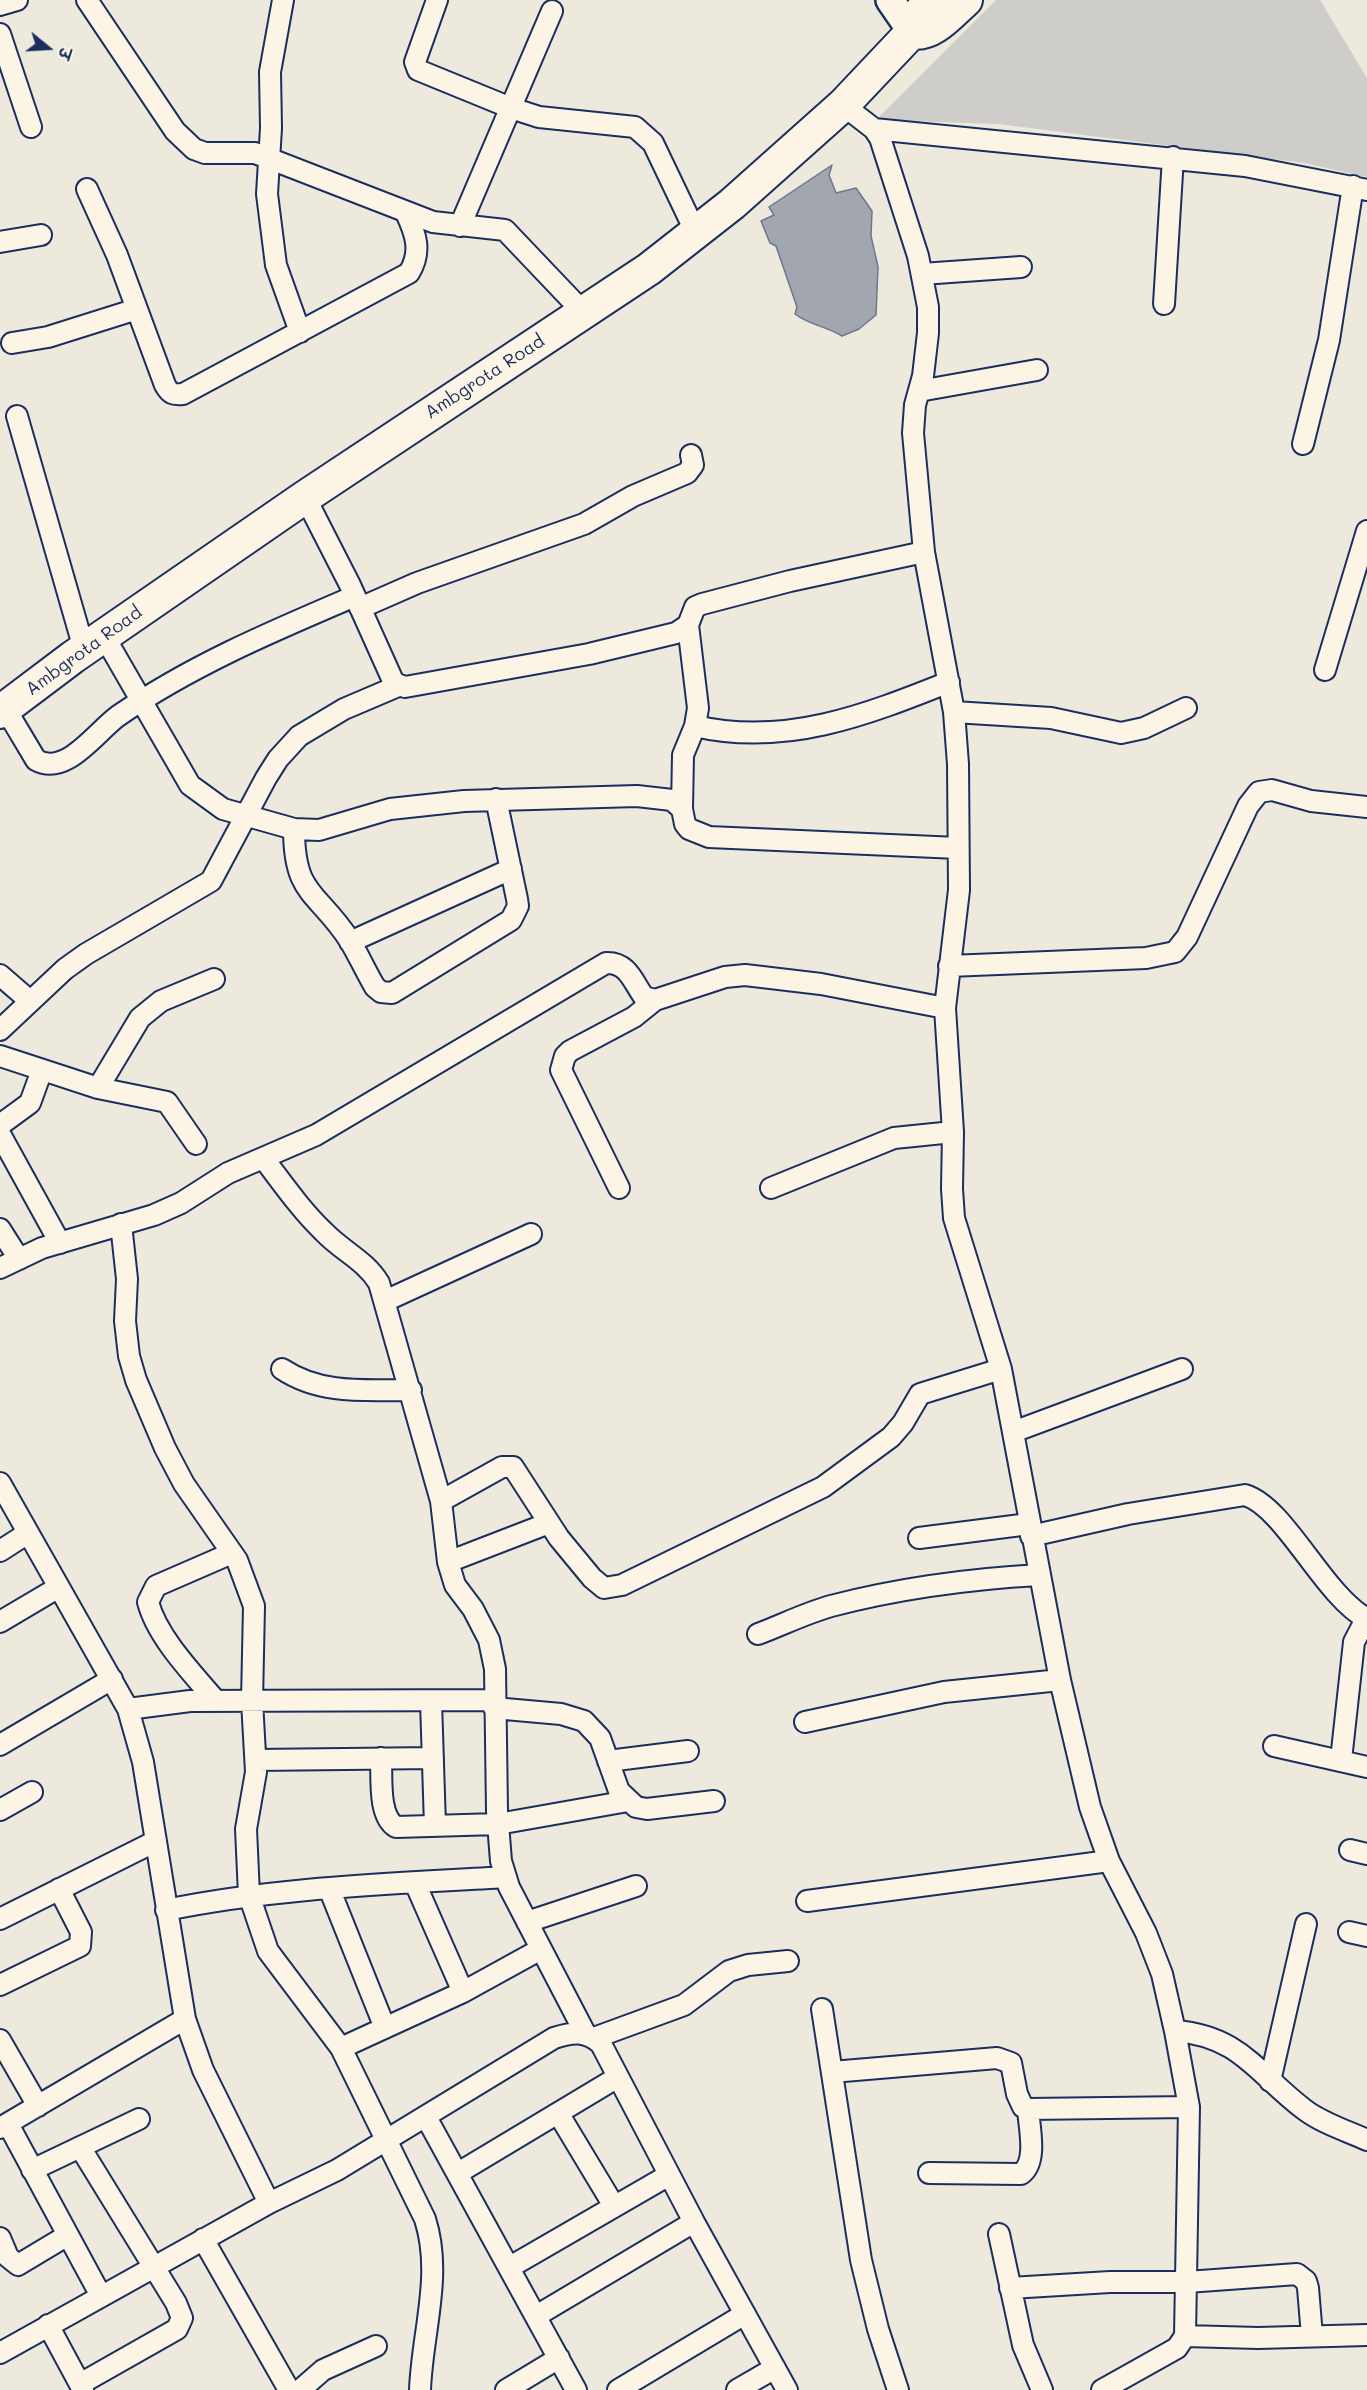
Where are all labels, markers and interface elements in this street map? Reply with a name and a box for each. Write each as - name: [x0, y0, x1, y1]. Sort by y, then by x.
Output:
- north arrow: [18, 18, 78, 78]
- text: उ: [54, 45, 77, 62]
- street label: Ambgrota Road: [421, 330, 549, 424]
- street label: Ambgrota Road: [22, 602, 146, 700]

